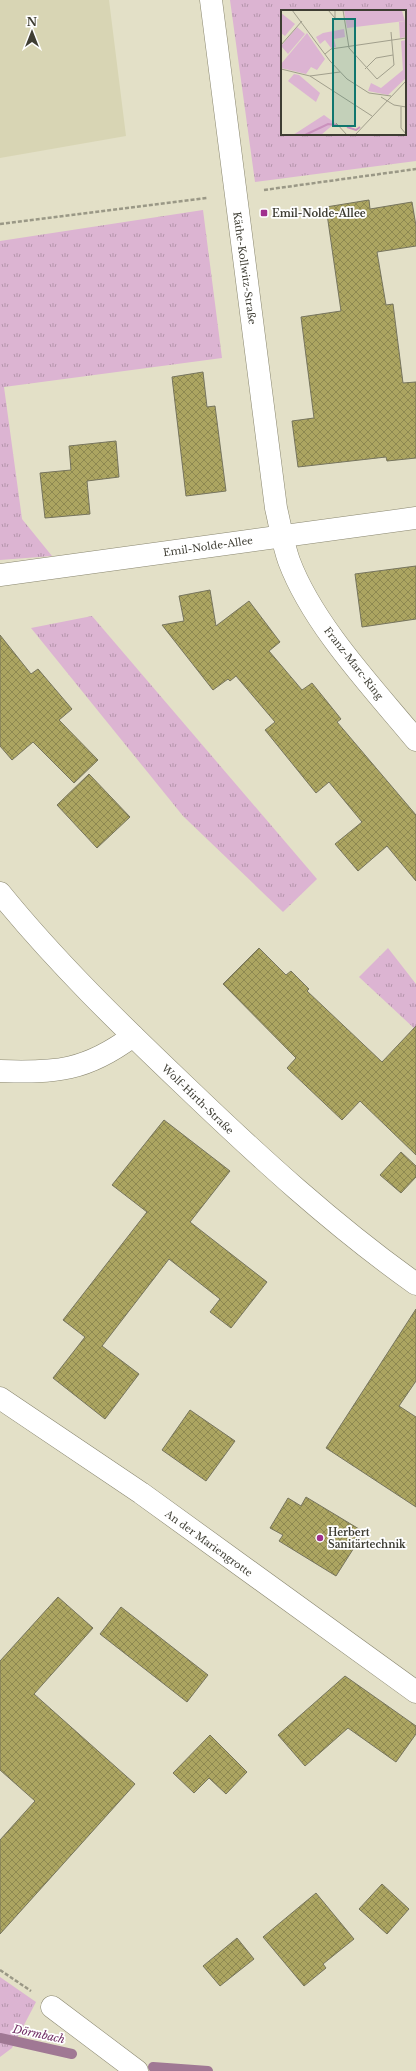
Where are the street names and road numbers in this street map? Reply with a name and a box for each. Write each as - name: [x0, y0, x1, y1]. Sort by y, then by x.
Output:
- street label: Käthe-Kollwitz-Straße: [230, 211, 259, 326]
- street label: Emil-Nolde-Allee: [162, 534, 254, 559]
- street label: Franz-Marc-Ring: [321, 624, 387, 703]
- street label: Wolf-Hirth-Straße: [158, 1061, 237, 1137]
- street label: An der Mariengrotte: [162, 1507, 255, 1580]

